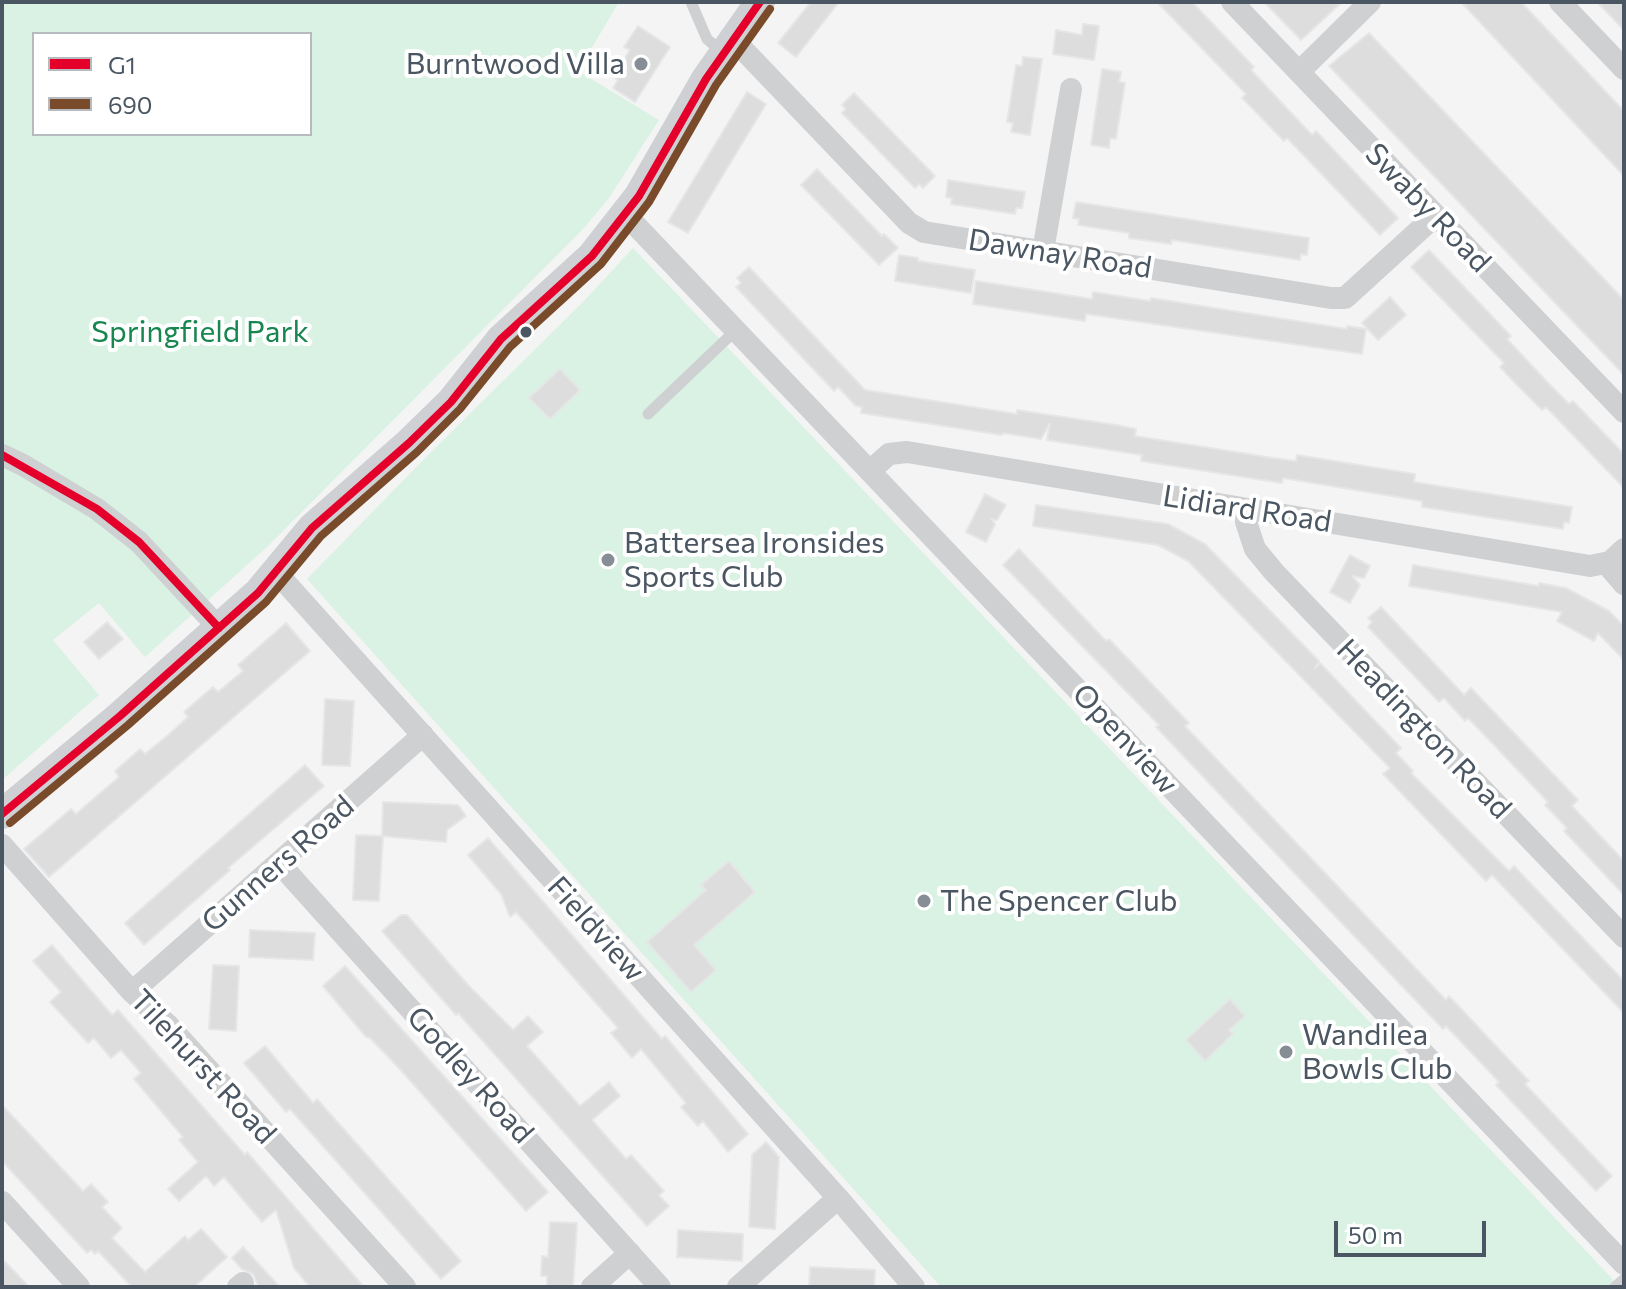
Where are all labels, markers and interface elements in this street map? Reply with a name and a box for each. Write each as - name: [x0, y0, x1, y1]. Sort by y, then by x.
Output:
- legend: [32, 32, 312, 136]
- place label: Burntwood Villa: [406, 46, 625, 82]
- text: G1: [108, 50, 136, 79]
- marker: Burntwood Villa: [632, 55, 650, 73]
- text: 690: [108, 90, 153, 119]
- street label: Swaby Road: [1358, 136, 1498, 280]
- street label: Dawnay Road: [966, 222, 1154, 286]
- park label: Springfield Park: [91, 314, 309, 350]
- unlabelled marker: [518, 324, 534, 340]
- street label: Lidiard Road: [1160, 478, 1334, 540]
- place label: Battersea Ironsides Sports Club: [624, 525, 885, 596]
- marker: Battersea Ironsides Sports Club: [599, 551, 617, 569]
- street label: Headington Road: [1329, 632, 1519, 826]
- street label: Openview: [1065, 676, 1185, 802]
- street label: Gunners Road: [195, 788, 361, 940]
- street label: Fieldview: [540, 869, 652, 989]
- place label: The Spencer Club: [940, 883, 1177, 919]
- marker: The Spencer Club: [915, 892, 933, 910]
- street label: Tilehurst Road: [122, 983, 284, 1151]
- street label: Godley Road: [399, 999, 541, 1151]
- place label: Wandilea Bowls Club: [1302, 1017, 1452, 1088]
- marker: Wandilea Bowls Club: [1277, 1043, 1295, 1061]
- scale bar: [1338, 1205, 1490, 1255]
- text: 50 m: [1348, 1220, 1403, 1249]

